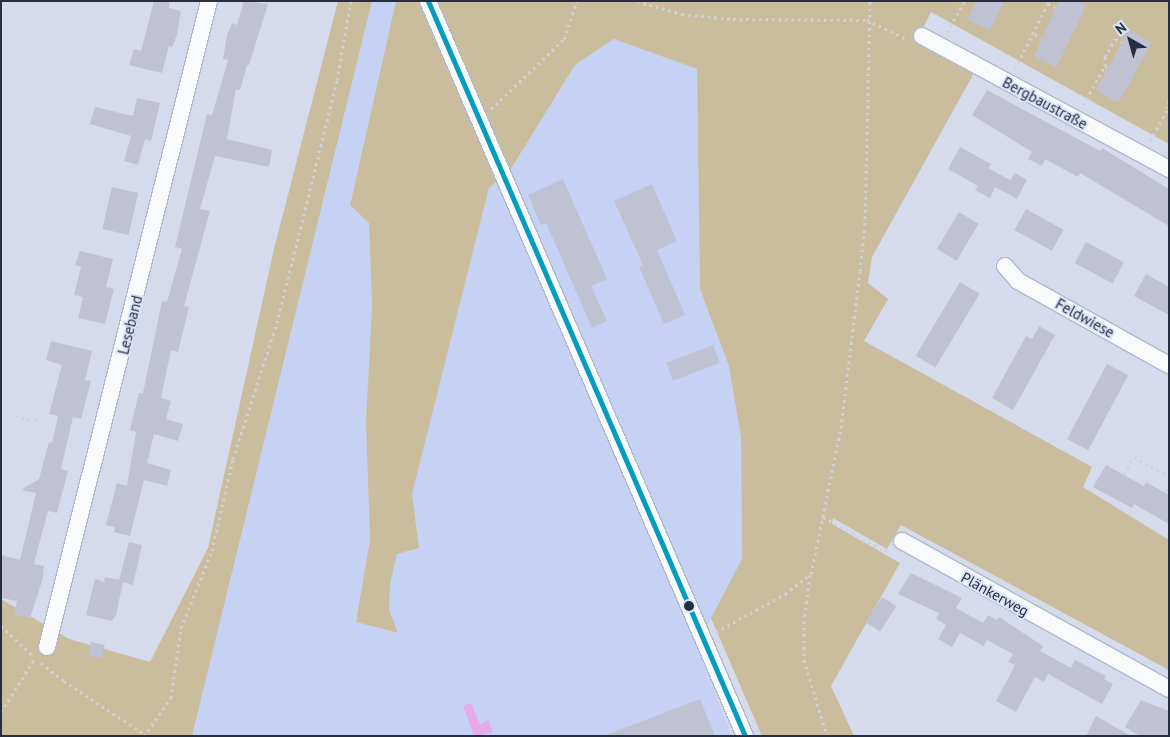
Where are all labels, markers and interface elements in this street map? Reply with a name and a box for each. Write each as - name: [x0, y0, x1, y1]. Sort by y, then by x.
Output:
- north arrow: [1105, 15, 1155, 65]
- text: N: [1112, 18, 1130, 38]
- street label: Bergbaustraße: [999, 73, 1091, 133]
- street label: Leseband: [114, 294, 146, 356]
- street label: Feldwiese: [1052, 295, 1118, 341]
- street label: Plänkerweg: [958, 568, 1032, 620]
- unlabelled marker: [684, 601, 694, 611]

